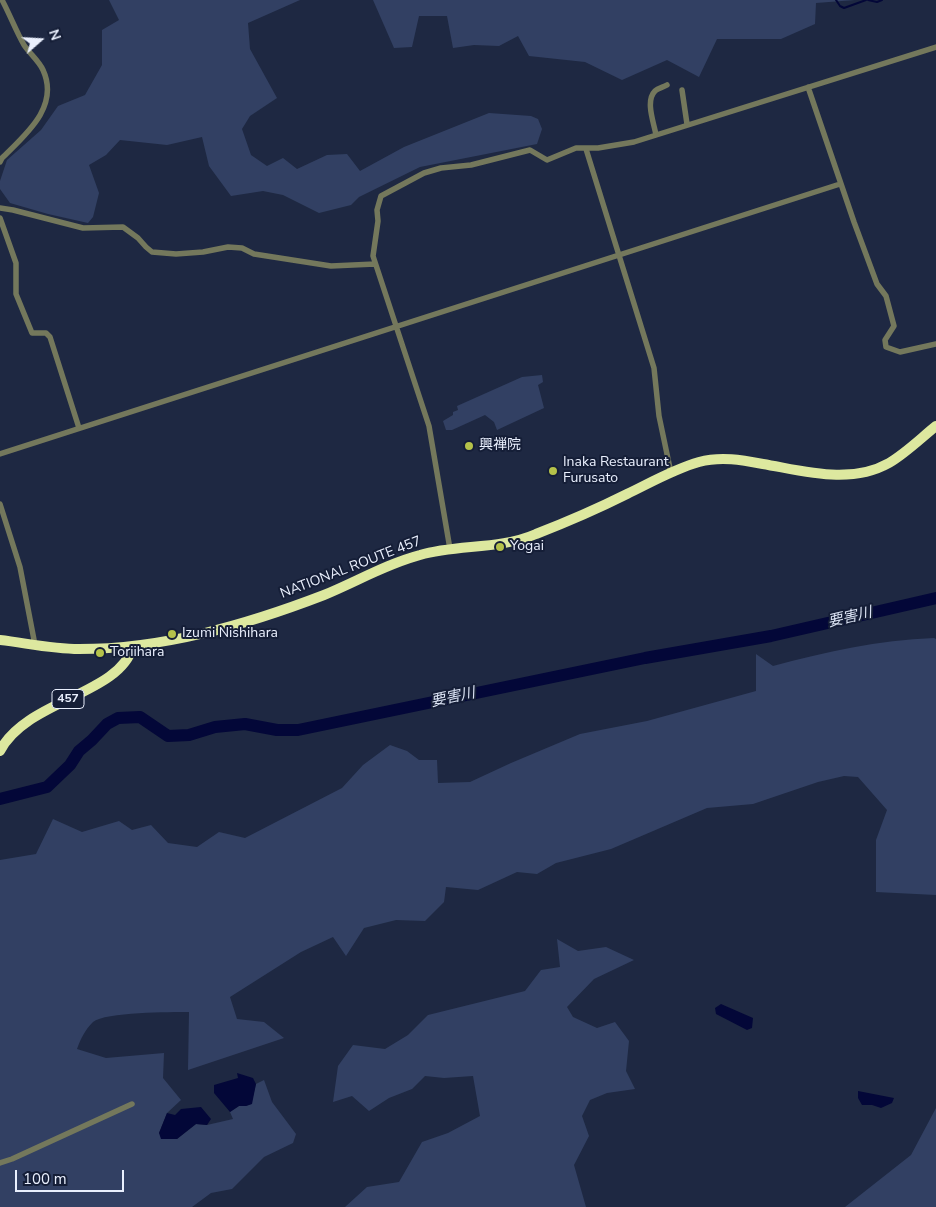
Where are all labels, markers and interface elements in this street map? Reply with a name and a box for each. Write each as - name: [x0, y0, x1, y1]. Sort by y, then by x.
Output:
- north arrow: [15, 15, 65, 65]
- text: N: [44, 27, 65, 43]
- place label: 興禅院: [479, 438, 521, 454]
- marker: 興禅院: [463, 440, 475, 452]
- place label: Inaka Restaurant Furusato: [563, 455, 669, 488]
- marker: Inaka Restaurant Furusato: [547, 465, 559, 477]
- street label: NATIONAL ROUTE 457: [278, 533, 424, 603]
- place label: Yogai: [510, 539, 544, 555]
- marker: Yogai: [494, 541, 506, 553]
- water label: 要害川: [826, 604, 874, 632]
- place label: Izumi Nishihara: [182, 626, 278, 642]
- marker: Izumi Nishihara: [166, 628, 178, 640]
- place label: Toriihara: [110, 645, 164, 661]
- marker: Toriihara: [94, 647, 106, 659]
- water label: 要害川: [429, 685, 477, 711]
- road number: 457: [52, 690, 84, 709]
- scale bar: [18, 1160, 126, 1192]
- text: 100 m: [23, 1169, 67, 1189]

